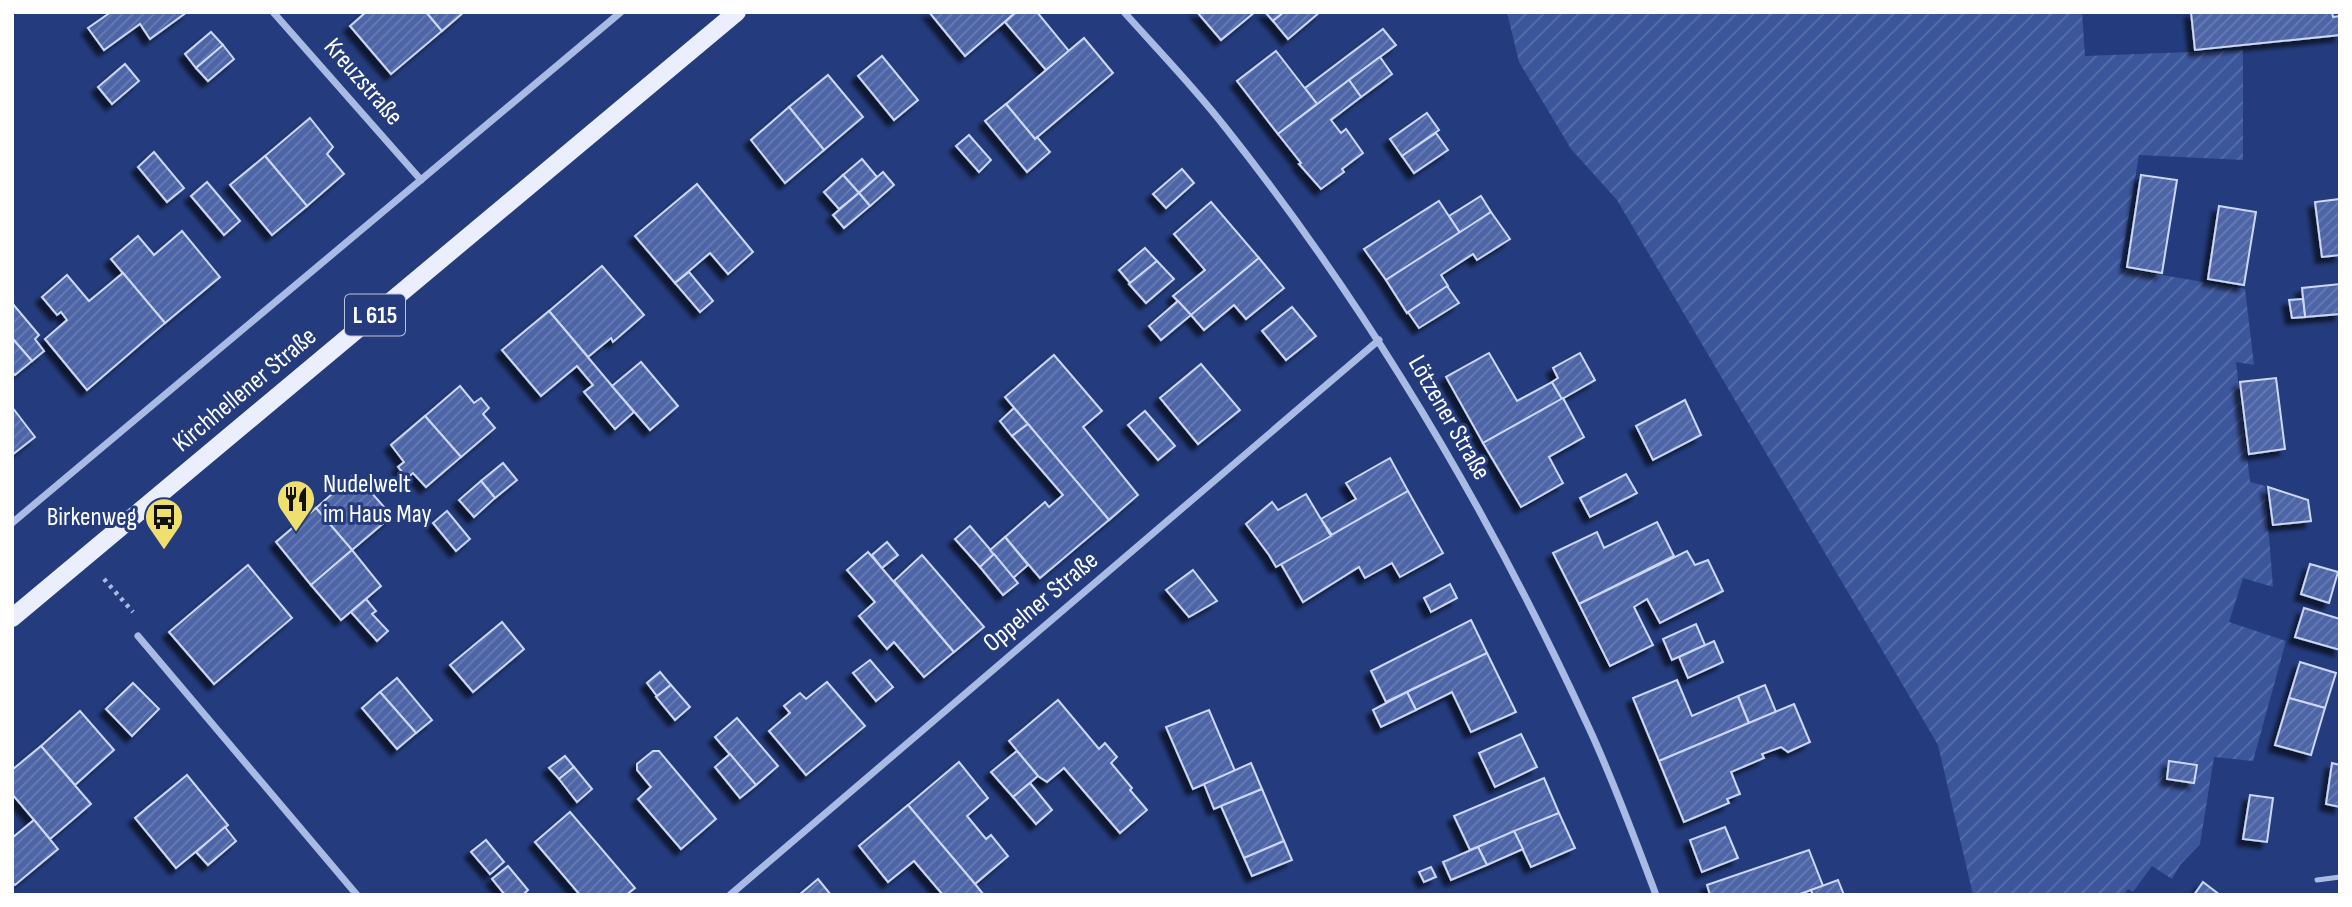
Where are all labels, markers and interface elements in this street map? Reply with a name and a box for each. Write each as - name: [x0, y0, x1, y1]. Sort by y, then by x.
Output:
- street label: Kreuzstraße: [317, 32, 409, 132]
- road number: L 615: [345, 294, 405, 336]
- street label: Kirchhellener Straße: [167, 321, 323, 459]
- street label: Lötzener Straße: [1401, 350, 1497, 486]
- place label: Nudelwelt im Haus May: [323, 469, 432, 530]
- restaurant icon: Nudelwelt im Haus May: [275, 478, 317, 533]
- bus stop icon: Birkenweg: [143, 496, 185, 551]
- place label: Birkenweg: [47, 502, 137, 533]
- street label: Oppelner Straße: [977, 545, 1105, 659]

